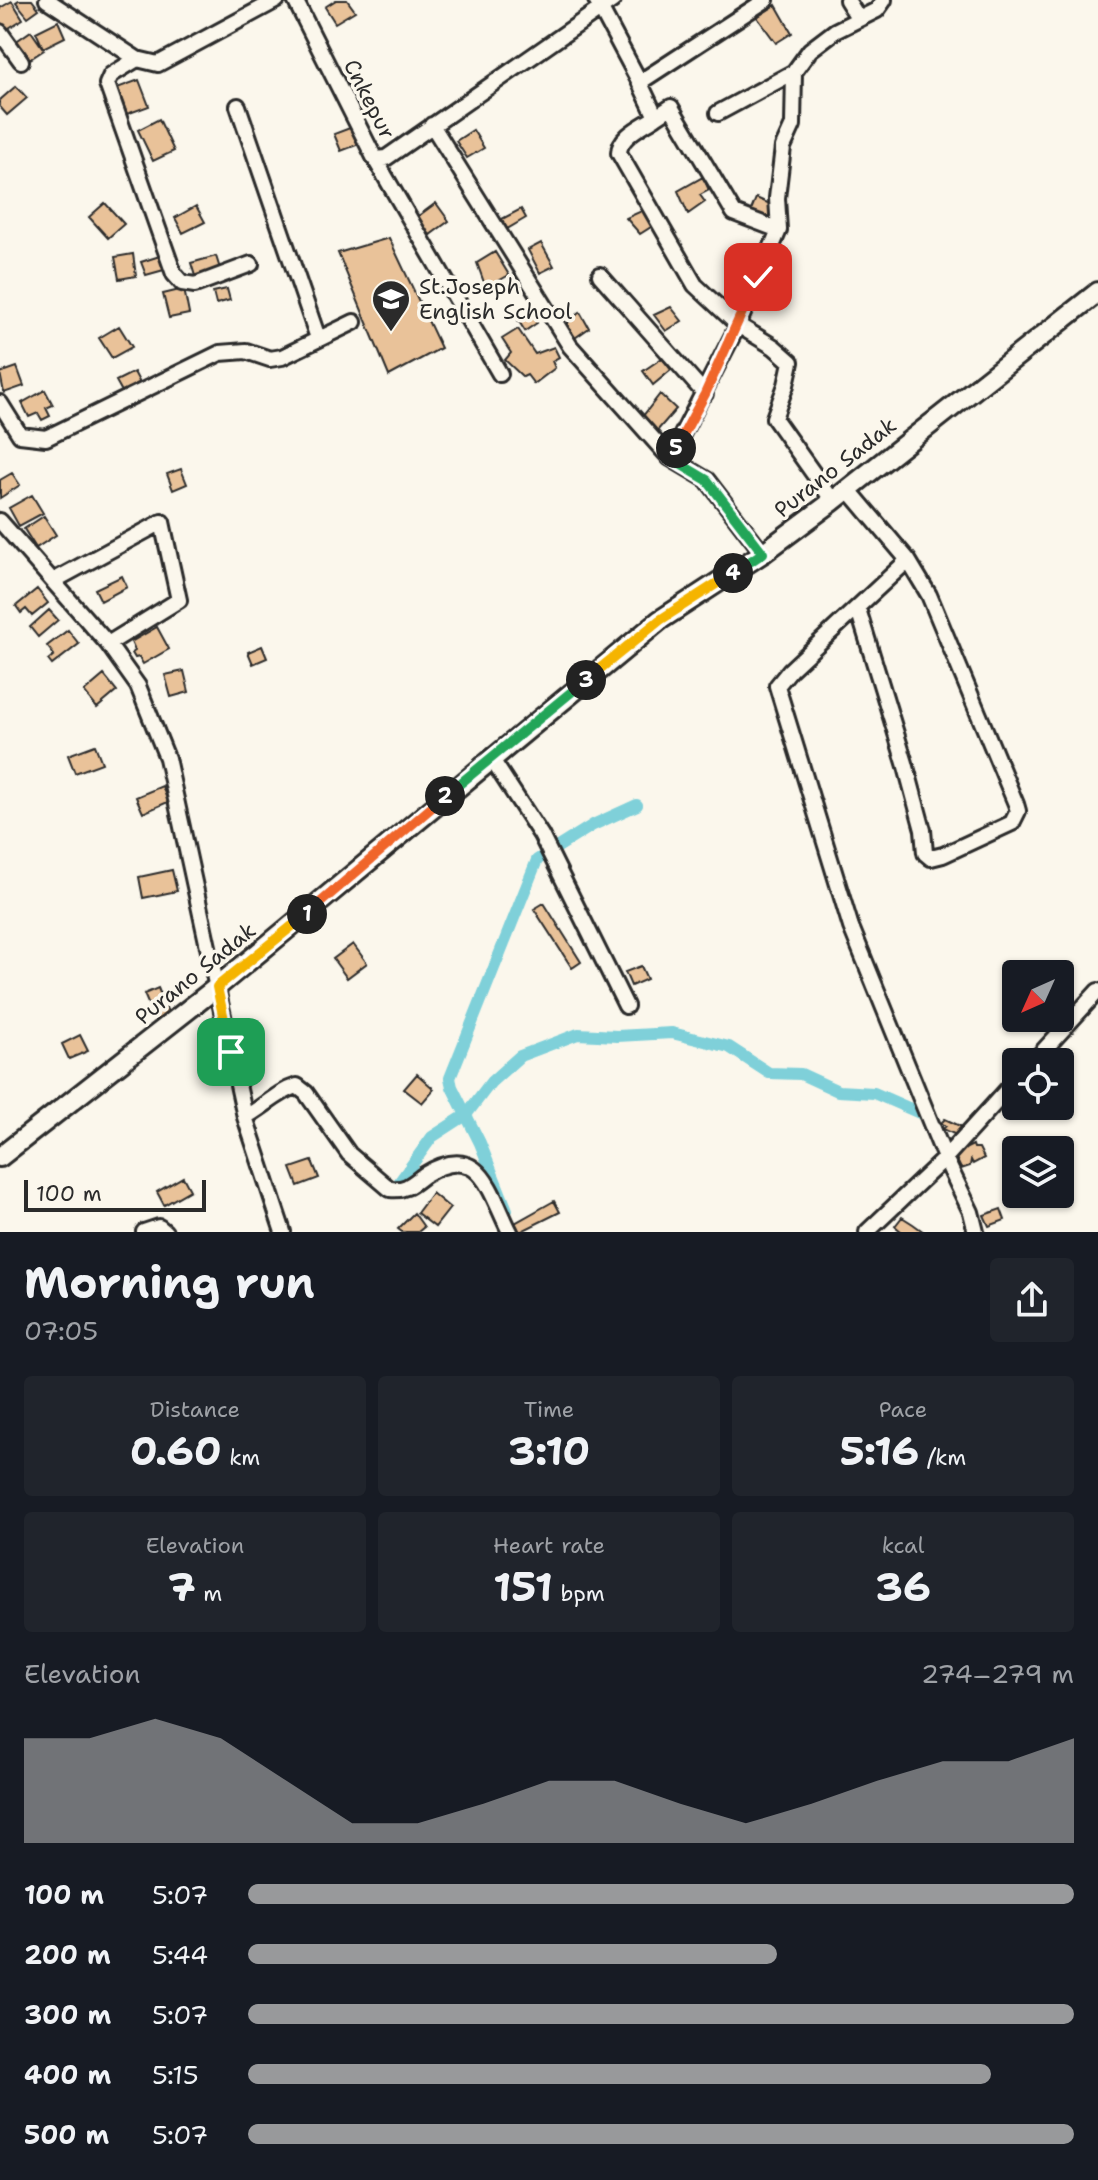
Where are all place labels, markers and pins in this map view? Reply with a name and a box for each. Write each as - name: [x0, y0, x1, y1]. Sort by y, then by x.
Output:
- pin: [724, 243, 792, 311]
- place label: St.Joseph English School: [419, 272, 573, 326]
- school or university icon: St.Joseph English School: [370, 278, 412, 333]
- pin: 5: [656, 428, 696, 468]
- pin: 4: [713, 553, 753, 593]
- pin: 3: [566, 660, 606, 700]
- pin: 2: [425, 776, 465, 816]
- pin: 1: [287, 894, 327, 934]
- pin: [197, 1018, 265, 1086]

